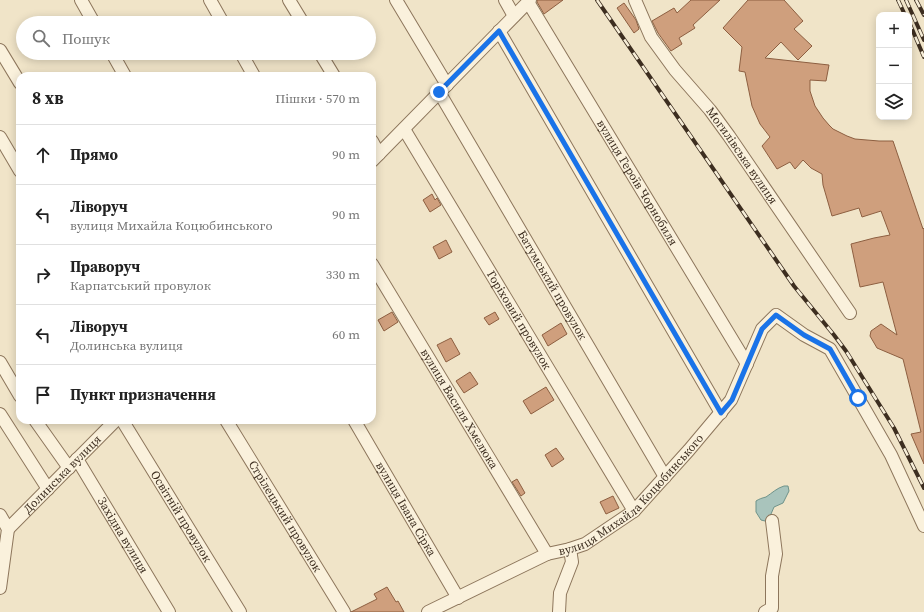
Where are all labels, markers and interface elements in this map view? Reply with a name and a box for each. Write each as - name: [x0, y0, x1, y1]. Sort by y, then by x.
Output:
- map controls: [876, 12, 912, 120]
- button: +: [876, 12, 912, 48]
- search box: [16, 16, 376, 60]
- icon: search: [30, 27, 52, 49]
- text: Пошук: [62, 28, 110, 49]
- button: −: [876, 48, 912, 84]
- route end: [430, 83, 448, 101]
- button: layers: [876, 84, 912, 120]
- text: 8 хв: [32, 86, 64, 110]
- text: Пішки · 570 m: [275, 90, 360, 107]
- street label: Могилівська вулиця: [703, 104, 781, 207]
- street label: вулиця Героїв Чорнобиля: [593, 117, 681, 248]
- icon: ahead: [32, 144, 54, 166]
- text: Прямо: [70, 144, 118, 165]
- text: 90 m: [332, 146, 360, 163]
- text: Ліворуч: [70, 196, 128, 217]
- icon: left: [32, 204, 54, 226]
- text: 90 m: [332, 206, 360, 223]
- text: вулиця Михайла Коцюбинського: [70, 217, 273, 234]
- street label: Батумський провулок: [514, 227, 591, 343]
- text: Праворуч: [70, 256, 140, 277]
- icon: right: [32, 264, 54, 286]
- text: 330 m: [326, 266, 360, 283]
- street label: Горіховий провулок: [483, 268, 555, 373]
- text: Карпатський провулок: [70, 277, 211, 294]
- text: Ліворуч: [70, 316, 128, 337]
- icon: left: [32, 324, 54, 346]
- text: 60 m: [332, 326, 360, 343]
- text: Долинська вулиця: [70, 337, 183, 354]
- street label: вулиця Василя Хмелюка: [417, 345, 502, 473]
- icon: arrive: [32, 384, 54, 406]
- text: Пункт призначення: [70, 384, 216, 405]
- route start: [849, 389, 867, 407]
- street label: вулиця Михайла Коцюбинського: [557, 430, 707, 559]
- street label: Долинська вулиця: [20, 432, 105, 517]
- street label: Стрілецький провулок: [245, 457, 326, 575]
- street label: вулиця Івана Сірка: [372, 459, 440, 560]
- street label: Освітній провулок: [147, 467, 216, 565]
- street label: Західна вулиця: [94, 494, 152, 576]

